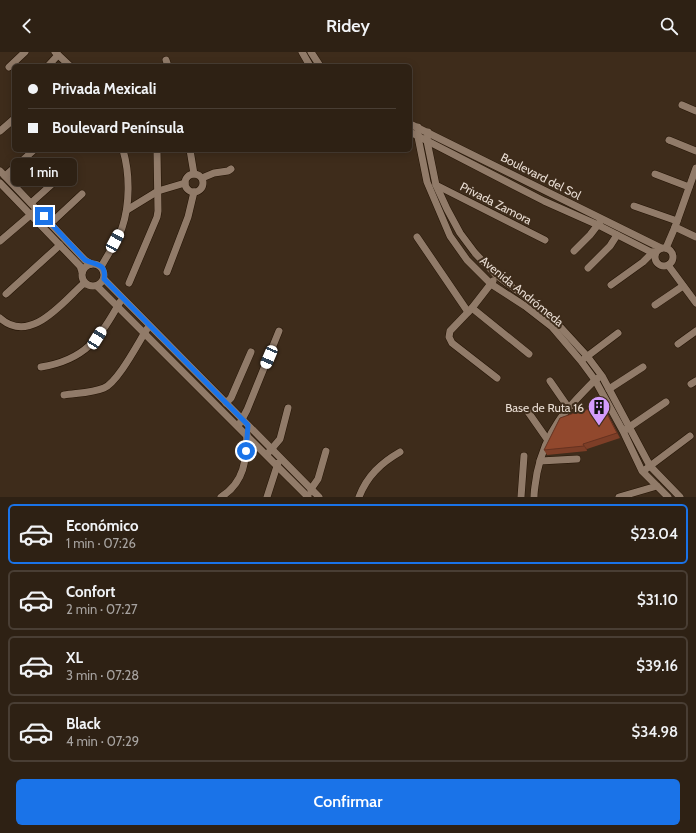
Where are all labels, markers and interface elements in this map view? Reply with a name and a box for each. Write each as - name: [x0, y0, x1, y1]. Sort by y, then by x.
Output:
- icon: back: [16, 15, 38, 37]
- text: Ridey: [326, 15, 370, 37]
- icon: search: [658, 15, 680, 37]
- text: Privada Mexicali: [52, 80, 156, 98]
- text: Boulevard Península: [52, 119, 184, 137]
- street label: Boulevard del Sol: [498, 149, 584, 203]
- callout: 1 min: [11, 158, 77, 186]
- text: 1 min: [29, 164, 59, 180]
- street label: Privada Zamora: [458, 178, 535, 228]
- route end: [35, 207, 53, 225]
- car: [104, 228, 126, 254]
- street label: Avenida Andrómeda: [477, 253, 567, 330]
- car: [86, 325, 108, 351]
- car: [259, 344, 279, 370]
- building icon: Base de Ruta 16: [586, 394, 612, 427]
- place label: Base de Ruta 16: [505, 400, 584, 415]
- route start: [237, 442, 255, 460]
- icon: car: [18, 516, 54, 552]
- text: Económico: [66, 517, 138, 535]
- text: $23.04: [631, 525, 678, 543]
- text: 1 min · 07:26: [66, 535, 136, 551]
- icon: car: [18, 582, 54, 618]
- text: Confort: [66, 583, 115, 601]
- text: $31.10: [637, 591, 678, 609]
- text: 2 min · 07:27: [66, 601, 138, 617]
- icon: car: [18, 648, 54, 684]
- text: XL: [66, 649, 83, 667]
- text: $39.16: [636, 657, 678, 675]
- text: 3 min · 07:28: [66, 667, 139, 683]
- icon: car: [18, 714, 54, 750]
- text: Black: [66, 715, 101, 733]
- text: $34.98: [632, 723, 678, 741]
- text: 4 min · 07:29: [66, 733, 139, 749]
- button: Confirmar: [16, 779, 680, 825]

